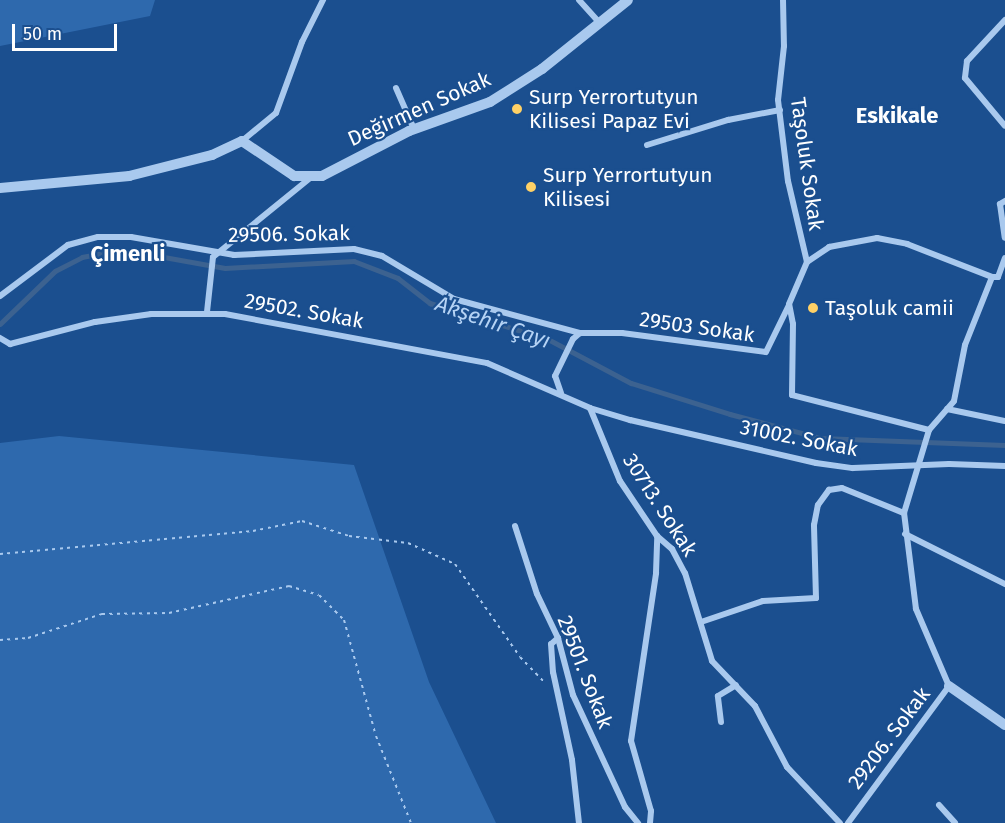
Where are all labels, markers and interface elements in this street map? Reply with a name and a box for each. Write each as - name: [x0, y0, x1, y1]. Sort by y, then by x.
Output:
- scale bar: [15, 12, 120, 50]
- text: 50 m: [23, 23, 62, 45]
- street label: Değirmen Sokak: [344, 66, 494, 152]
- place label: Surp Yerrortutyun Kilisesi Papaz Evi: [529, 84, 699, 134]
- street label: Taşoluk Sokak: [785, 96, 829, 232]
- marker: Surp Yerrortutyun Kilisesi Papaz Evi: [510, 102, 524, 116]
- district label: Eskikale: [856, 103, 938, 129]
- place label: Surp Yerrortutyun Kilisesi: [543, 162, 713, 212]
- marker: Surp Yerrortutyun Kilisesi: [524, 180, 538, 194]
- street label: 29506. Sokak: [228, 220, 350, 248]
- district label: Çimenli: [90, 241, 166, 267]
- street label: 29502. Sokak: [242, 288, 366, 334]
- water label: Akşehir Çayı: [432, 290, 554, 354]
- place label: Taşoluk camii: [825, 295, 954, 321]
- marker: Taşoluk camii: [806, 301, 820, 315]
- street label: 29503 Sokak: [638, 306, 756, 348]
- street label: 31002. Sokak: [738, 414, 860, 462]
- street label: 30713. Sokak: [618, 449, 702, 561]
- street label: 29501. Sokak: [552, 612, 618, 732]
- street label: 29206. Sokak: [843, 682, 935, 794]

